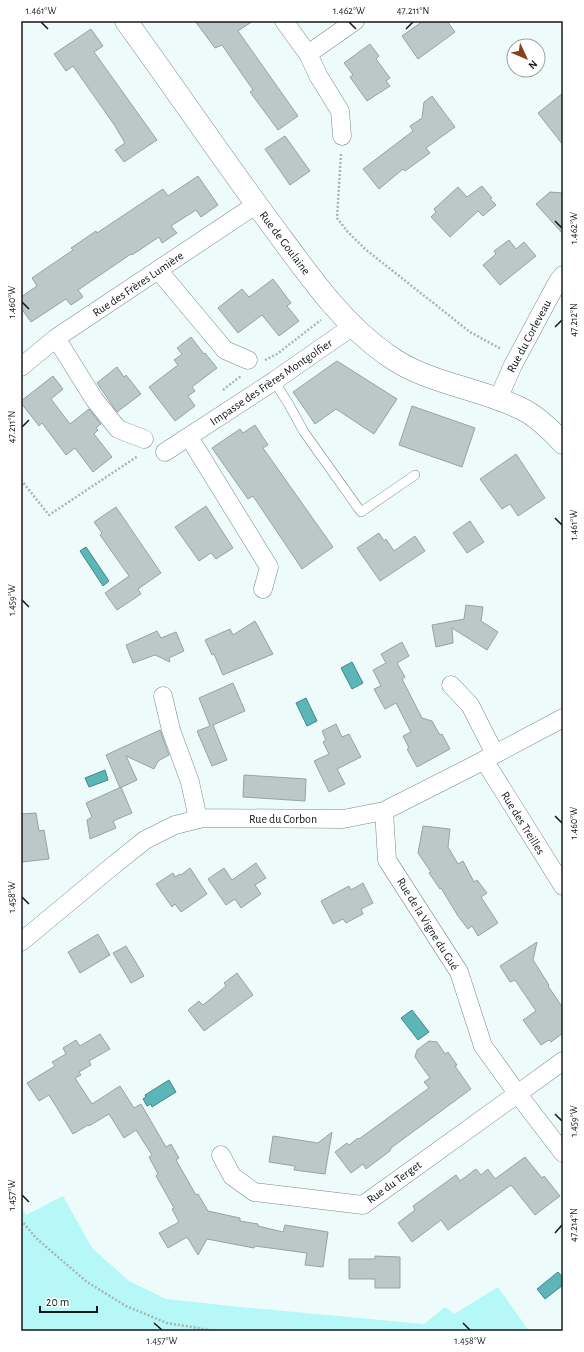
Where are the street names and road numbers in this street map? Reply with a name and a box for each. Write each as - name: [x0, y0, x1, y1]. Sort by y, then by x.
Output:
- street label: Rue de Goulaine: [257, 209, 313, 277]
- street label: Rue des Frères Lumière: [90, 249, 186, 319]
- street label: Rue du Corleveau: [505, 298, 553, 374]
- street label: Impasse des Frères Montgolfier: [208, 337, 334, 427]
- street label: Rue des Treilles: [499, 789, 547, 857]
- street label: Rue du Corbon: [249, 813, 317, 825]
- street label: Rue de la Vigne du Gué: [395, 876, 461, 972]
- street label: Rue du Terget: [365, 1158, 424, 1206]

